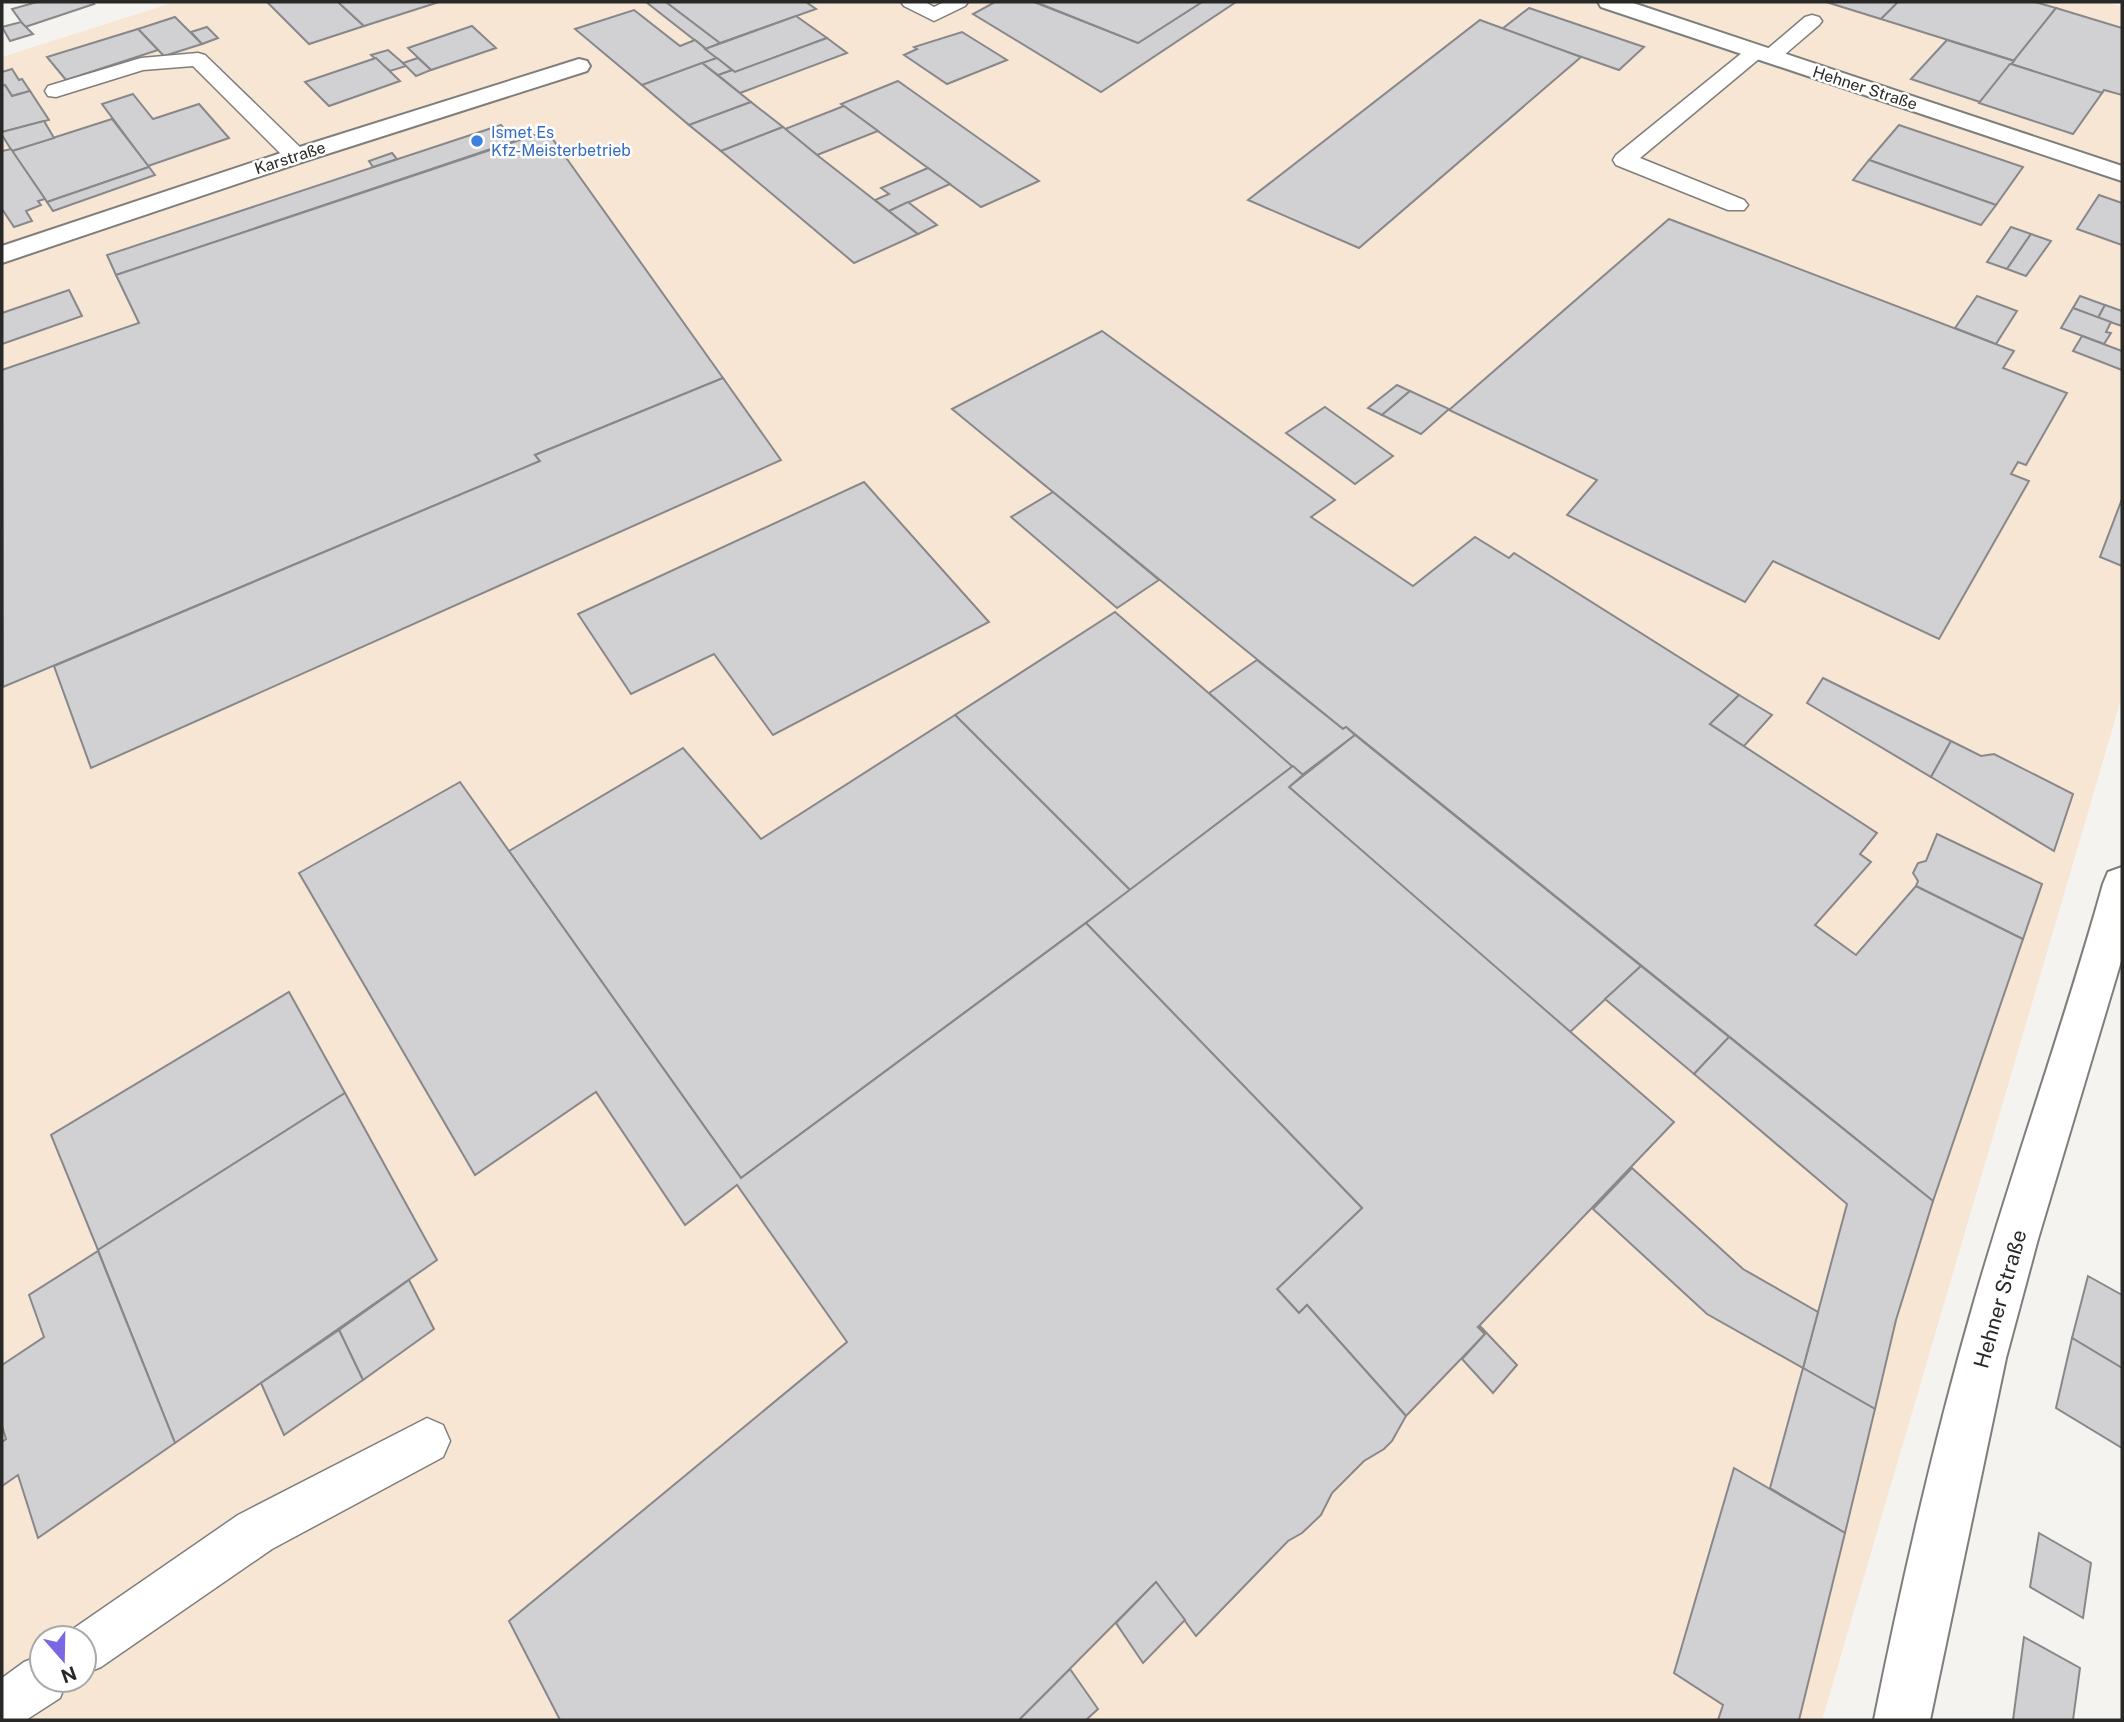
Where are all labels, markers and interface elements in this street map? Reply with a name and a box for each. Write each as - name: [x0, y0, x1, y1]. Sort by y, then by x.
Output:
- street label: Hehner Straße: [1810, 62, 1920, 114]
- place label: Ismet Es Kfz-Meisterbetrieb: [491, 123, 631, 160]
- marker: Ismet Es Kfz-Meisterbetrieb: [469, 133, 485, 149]
- street label: Karstraße: [252, 138, 328, 178]
- street label: Hehner Straße: [1968, 1227, 2032, 1371]
- north arrow: [28, 1624, 98, 1694]
- text: N: [58, 1662, 80, 1688]

